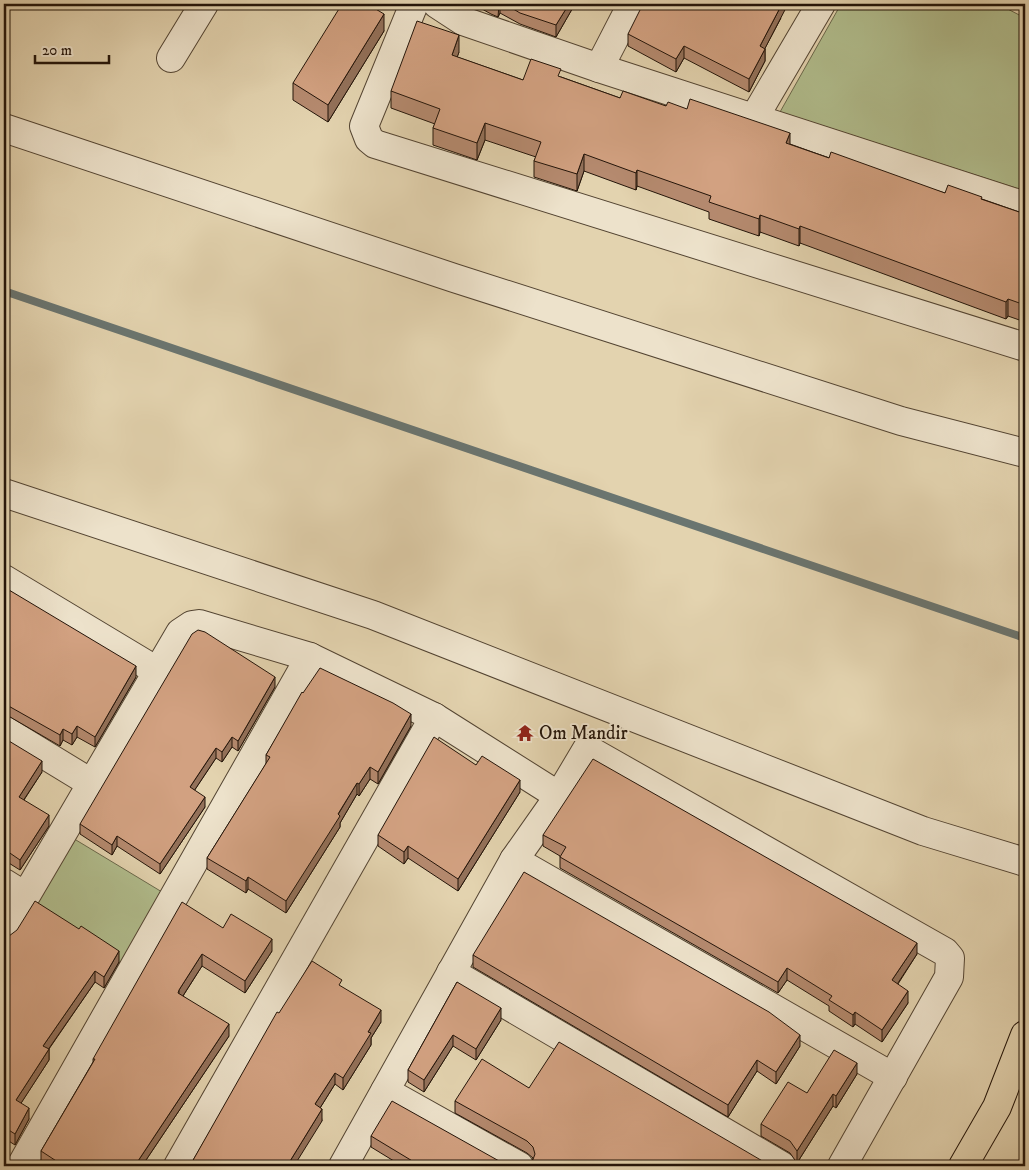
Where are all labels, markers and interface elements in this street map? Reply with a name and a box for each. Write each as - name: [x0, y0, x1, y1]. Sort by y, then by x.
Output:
- scale bar: [35, 32, 109, 64]
- text: 20 m: [42, 41, 72, 60]
- place label: Om Mandir: [539, 722, 628, 745]
- temple icon: Om Mandir: [515, 723, 535, 743]

